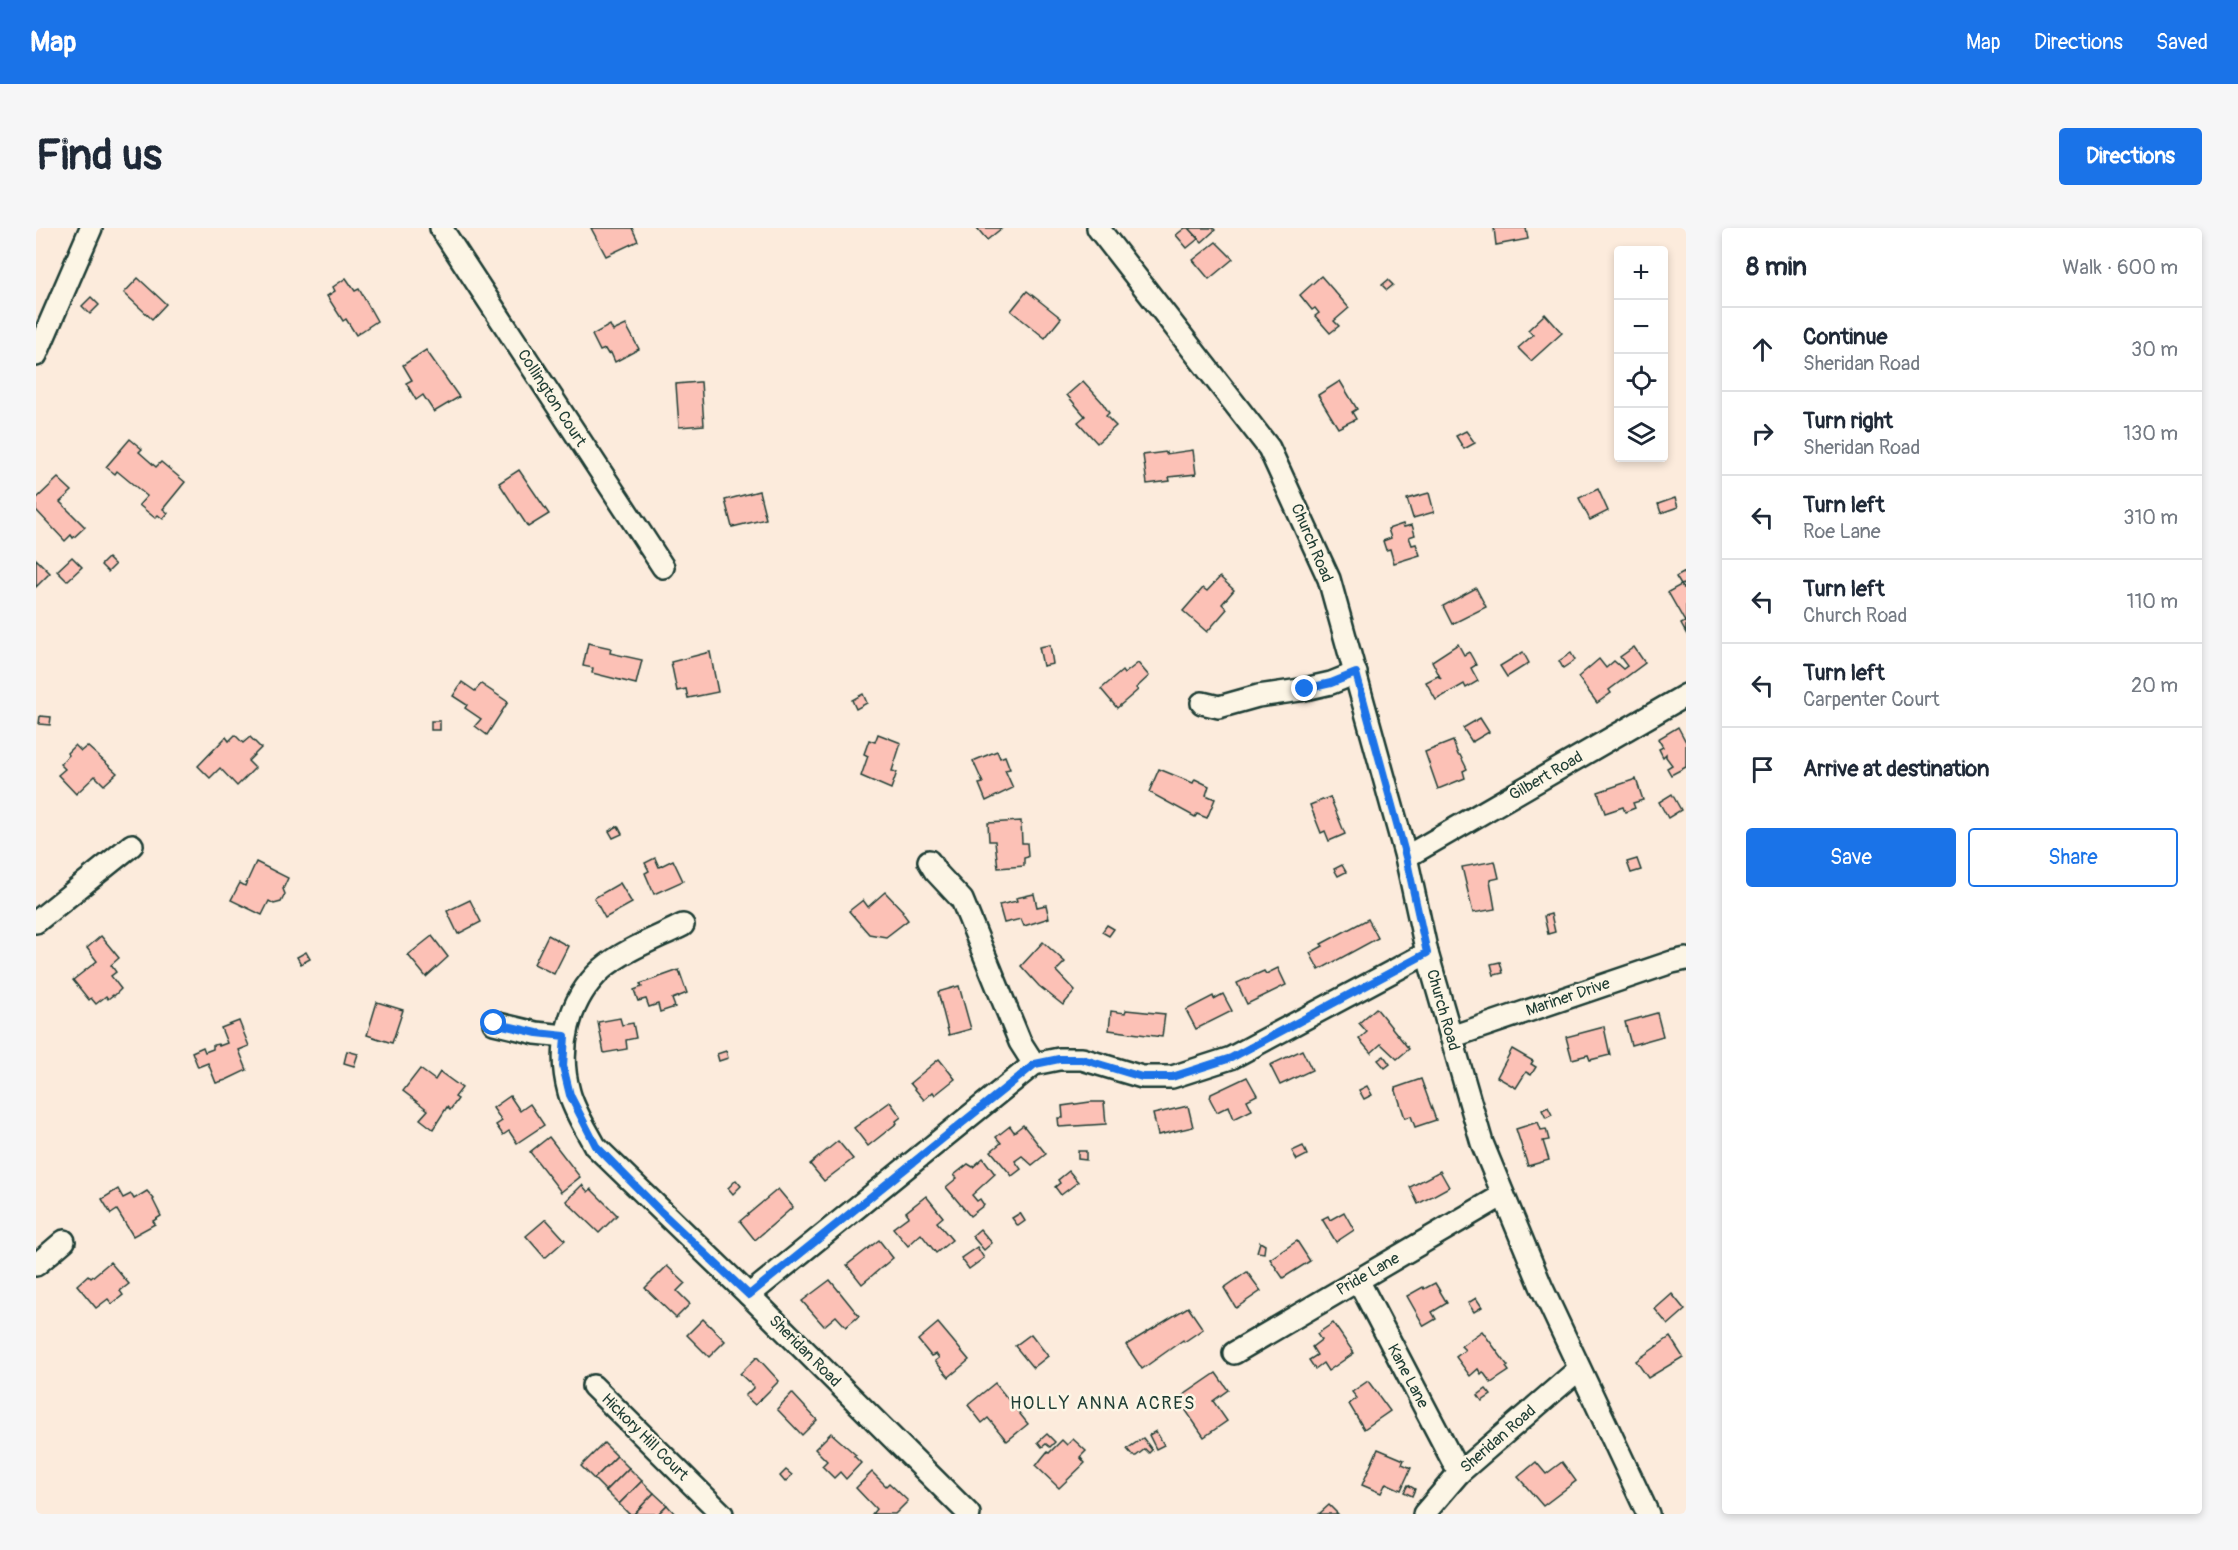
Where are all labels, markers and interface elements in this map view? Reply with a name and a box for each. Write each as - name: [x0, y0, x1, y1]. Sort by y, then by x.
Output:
- text: Map: [30, 25, 76, 60]
- text: Map: [1966, 29, 2001, 56]
- text: Directions: [2034, 29, 2123, 56]
- text: Saved: [2156, 29, 2208, 56]
- button: Directions: [2059, 128, 2202, 185]
- text: Find us: [36, 130, 162, 182]
- map controls: [1614, 246, 1668, 462]
- button: +: [1614, 246, 1668, 300]
- text: 8 min: [1746, 251, 1807, 283]
- text: Walk · 600 m: [2062, 255, 2178, 280]
- button: −: [1614, 300, 1668, 354]
- text: Continue: [1803, 323, 1887, 351]
- icon: ahead: [1746, 333, 1779, 366]
- text: 30 m: [2131, 337, 2178, 362]
- street label: Collington Court: [513, 346, 591, 451]
- text: Sheridan Road: [1803, 351, 1920, 376]
- button: locate: [1614, 354, 1668, 408]
- text: Turn right: [1803, 407, 1893, 435]
- button: layers: [1614, 408, 1668, 462]
- icon: right: [1746, 417, 1779, 450]
- text: 130 m: [2123, 421, 2178, 446]
- text: Sheridan Road: [1803, 435, 1920, 460]
- text: Turn left: [1803, 491, 1885, 519]
- street label: Church Road: [1287, 501, 1337, 585]
- icon: left: [1746, 501, 1779, 534]
- text: 310 m: [2123, 505, 2178, 530]
- text: Roe Lane: [1803, 519, 1881, 544]
- text: Turn left: [1803, 575, 1885, 603]
- icon: left: [1746, 585, 1779, 618]
- text: 110 m: [2127, 589, 2178, 614]
- text: Church Road: [1803, 603, 1907, 628]
- text: Turn left: [1803, 659, 1885, 687]
- icon: left: [1746, 669, 1779, 702]
- text: 20 m: [2131, 673, 2178, 698]
- route end: [1291, 675, 1317, 701]
- text: Carpenter Court: [1803, 687, 1940, 712]
- street label: Gilbert Road: [1506, 747, 1586, 805]
- icon: arrive: [1746, 753, 1779, 786]
- text: Arrive at destination: [1803, 755, 1989, 783]
- button: Save: [1746, 828, 1956, 887]
- button: Share: [1968, 828, 2178, 887]
- street label: Church Road: [1422, 967, 1464, 1053]
- street label: Mariner Drive: [1523, 973, 1613, 1021]
- route start: [480, 1009, 506, 1035]
- street label: Pride Lane: [1333, 1248, 1403, 1300]
- street label: Sheridan Road: [765, 1311, 845, 1391]
- street label: Kane Lane: [1383, 1340, 1433, 1412]
- street label: Hickory Hill Court: [597, 1389, 693, 1485]
- district label: HOLLY ANNA ACRES: [1010, 1392, 1196, 1415]
- street label: Sheridan Road: [1456, 1401, 1540, 1477]

